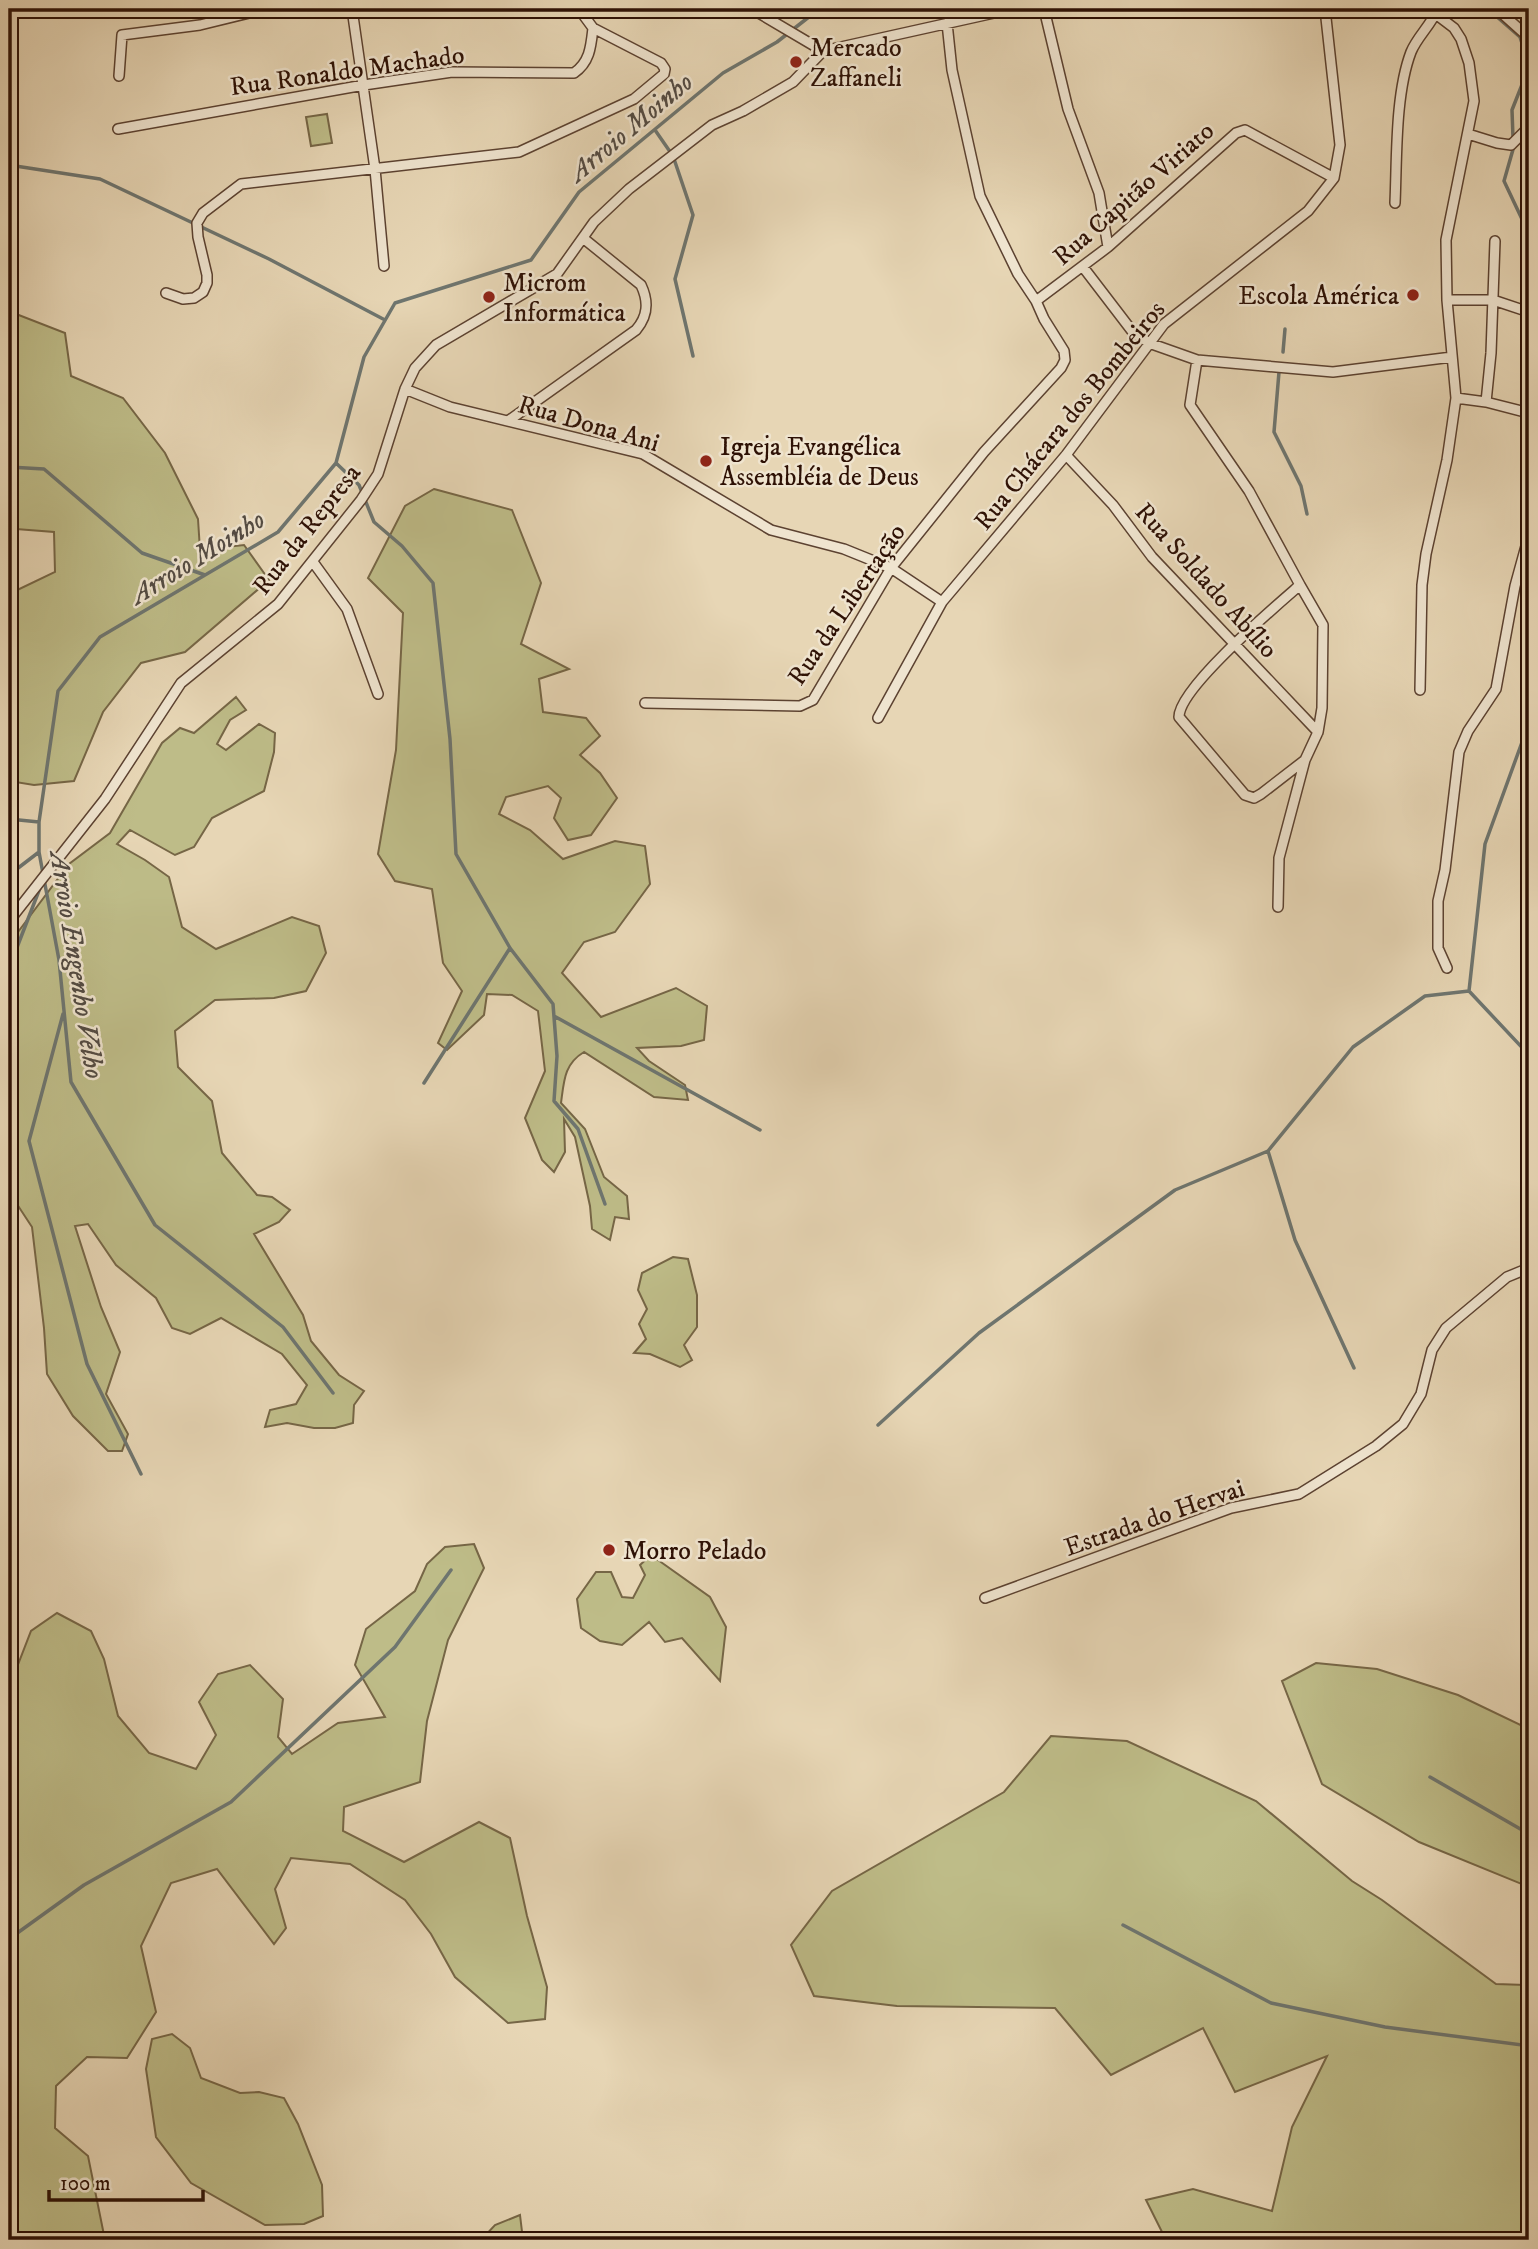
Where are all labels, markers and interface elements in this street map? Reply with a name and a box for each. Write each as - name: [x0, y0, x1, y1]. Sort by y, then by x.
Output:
- place label: Mercado Zaffaneli: [810, 32, 902, 95]
- street label: Rua Ronaldo Machado: [228, 39, 466, 104]
- marker: Mercado Zaffaneli: [788, 54, 804, 70]
- water label: Arroio Moinho: [559, 65, 700, 191]
- street label: Rua Capitão Viriato: [1046, 115, 1222, 273]
- place label: Microm Informática: [503, 267, 626, 330]
- place label: Escola América: [1238, 280, 1399, 313]
- marker: Escola América: [1405, 287, 1421, 303]
- marker: Microm Informática: [481, 289, 497, 305]
- street label: Rua Chácara dos Bombeiros: [967, 294, 1173, 537]
- street label: Rua Dona Ani: [514, 389, 663, 460]
- place label: Igreja Evangélica Assembléia de Deus: [720, 431, 919, 494]
- marker: Igreja Evangélica Assembléia de Deus: [698, 453, 714, 469]
- street label: Rua da Represa: [246, 458, 369, 602]
- street label: Rua Soldado Abílio: [1127, 496, 1284, 666]
- water label: Arroio Moinho: [121, 502, 272, 614]
- street label: Rua da Libertação: [781, 518, 914, 692]
- water label: Arroio Engenho Velho: [41, 846, 112, 1081]
- street label: Estrada do Hervai: [1060, 1472, 1249, 1565]
- place label: Morro Pelado: [623, 1535, 766, 1568]
- marker: Morro Pelado: [601, 1542, 617, 1558]
- scale bar: [49, 2158, 203, 2202]
- text: 100 m: [60, 2171, 111, 2197]

